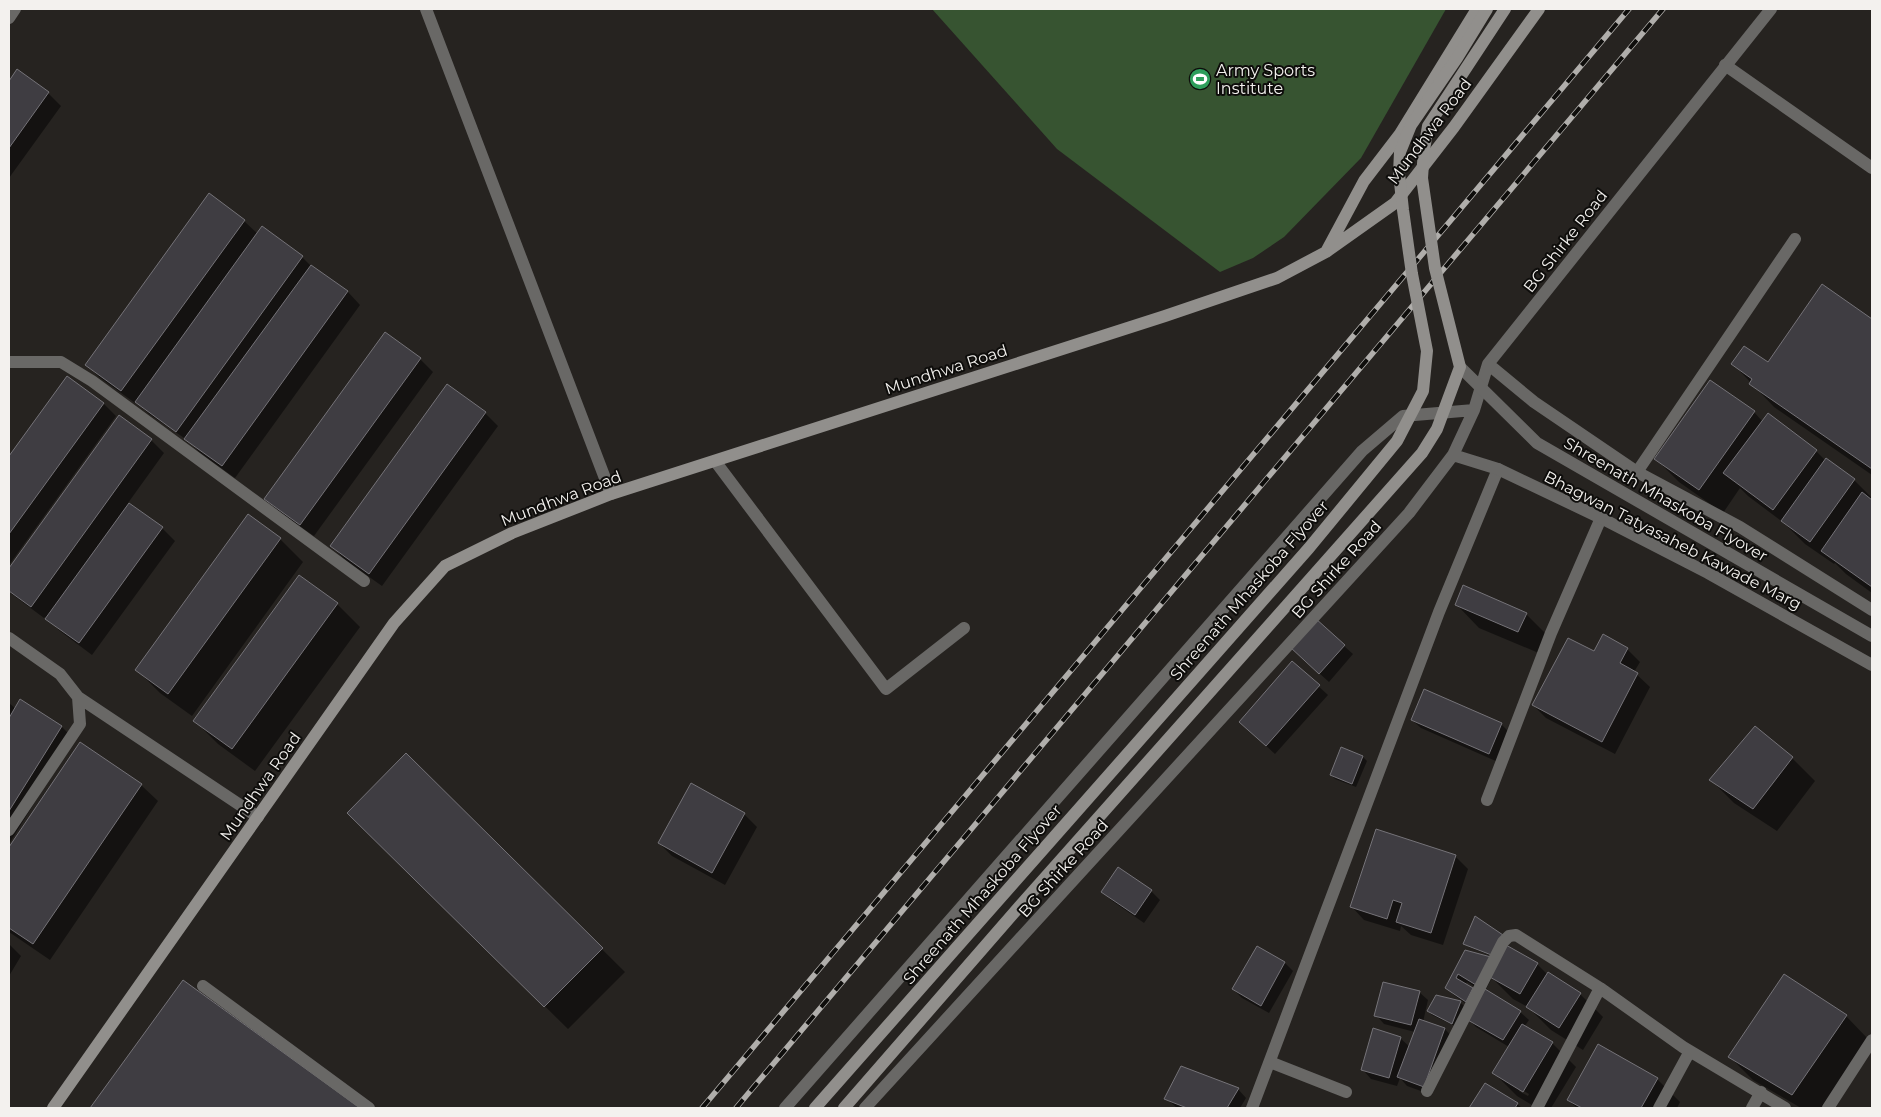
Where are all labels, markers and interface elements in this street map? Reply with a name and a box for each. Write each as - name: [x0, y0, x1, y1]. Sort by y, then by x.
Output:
- place label: Army Sports Institute: [1216, 61, 1315, 98]
- sports icon: Army Sports Institute: [1188, 67, 1212, 91]
- street label: Mundhwa Road: [1383, 75, 1475, 188]
- street label: BG Shirke Road: [1519, 186, 1611, 296]
- street label: Mundhwa Road: [883, 341, 1010, 398]
- street label: Shreenath Mhaskoba Flyover: [1561, 433, 1771, 566]
- street label: Mundhwa Road: [498, 467, 624, 530]
- street label: Bhagwan Tatyasaheb Kawade Marg: [1541, 467, 1805, 614]
- street label: Shreenath Mhaskoba Flyover: [1166, 497, 1333, 684]
- street label: BG Shirke Road: [1288, 517, 1385, 622]
- street label: Mundhwa Road: [216, 729, 305, 844]
- street label: Shreenath Mhaskoba Flyover: [899, 801, 1066, 988]
- street label: BG Shirke Road: [1015, 816, 1112, 921]

